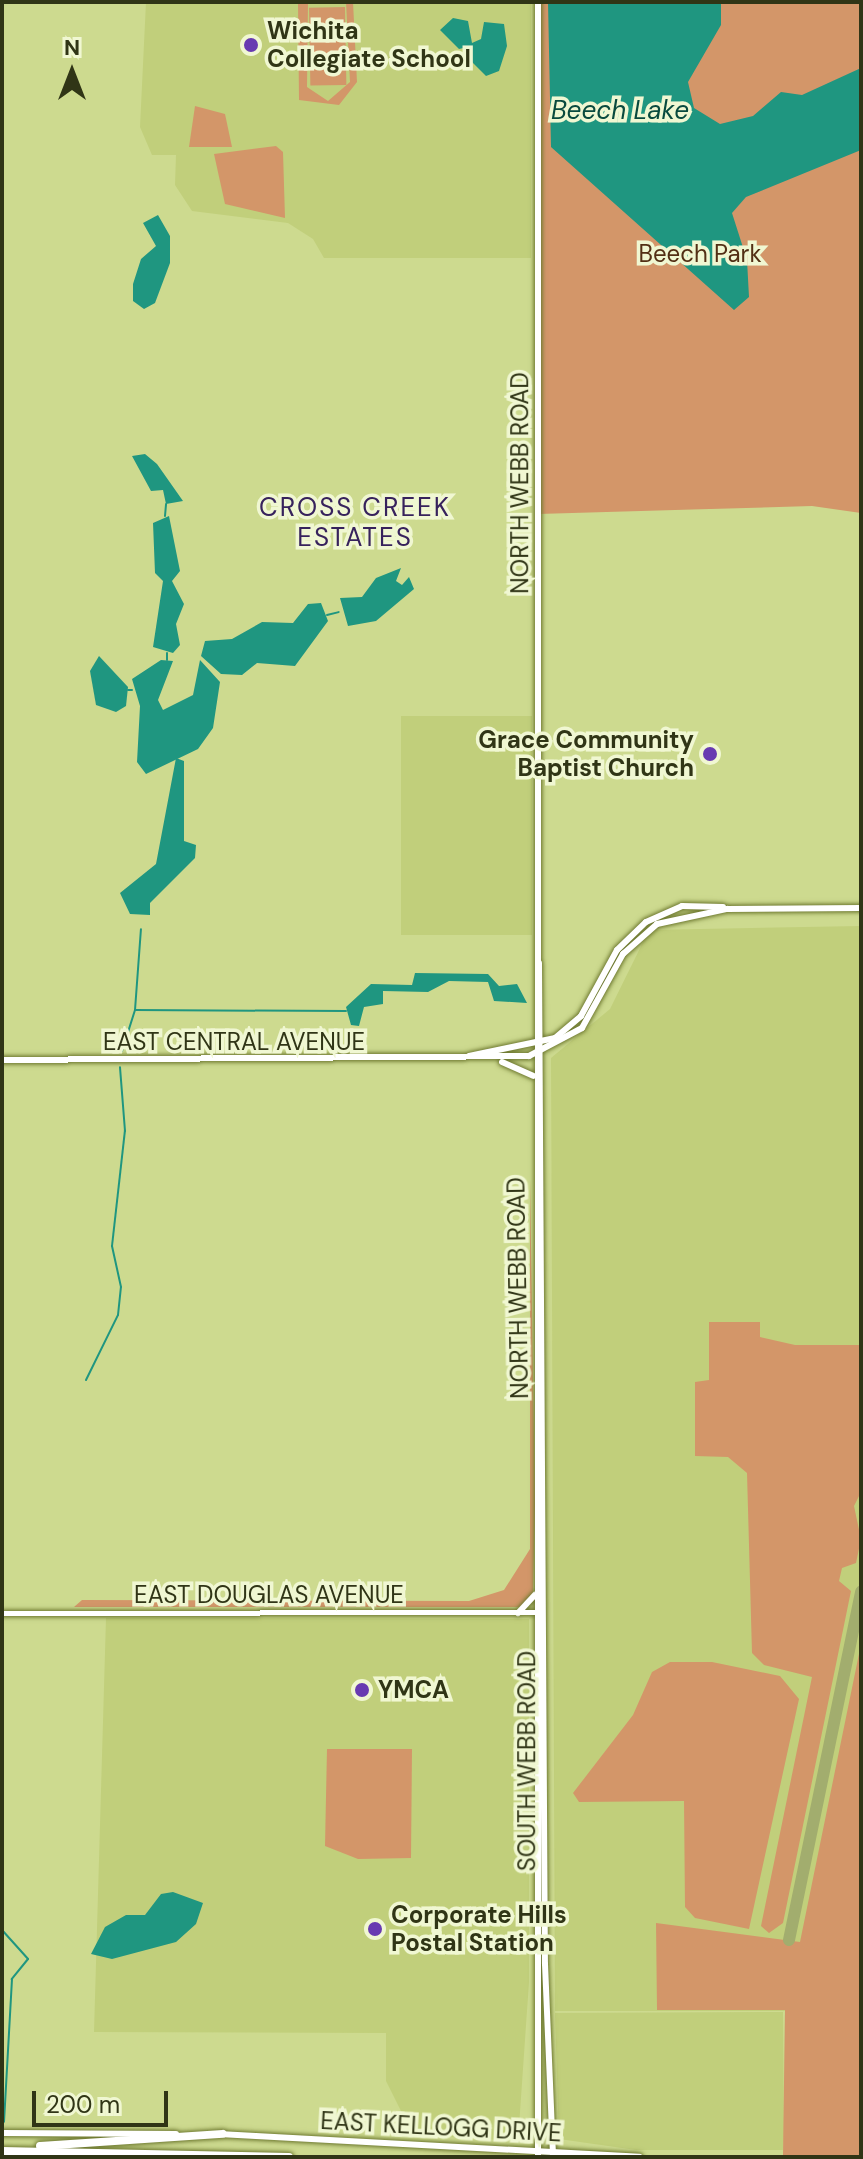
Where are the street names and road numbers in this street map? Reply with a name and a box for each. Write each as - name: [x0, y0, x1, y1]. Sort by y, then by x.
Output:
- street label: NORTH WEBB ROAD: [506, 372, 534, 594]
- street label: EAST CENTRAL AVENUE: [103, 1028, 365, 1056]
- street label: NORTH WEBB ROAD: [502, 1177, 534, 1399]
- street label: EAST DOUGLAS AVENUE: [134, 1581, 404, 1609]
- street label: SOUTH WEBB ROAD: [513, 1651, 541, 1871]
- street label: EAST KELLOGG DRIVE: [320, 2106, 562, 2148]

